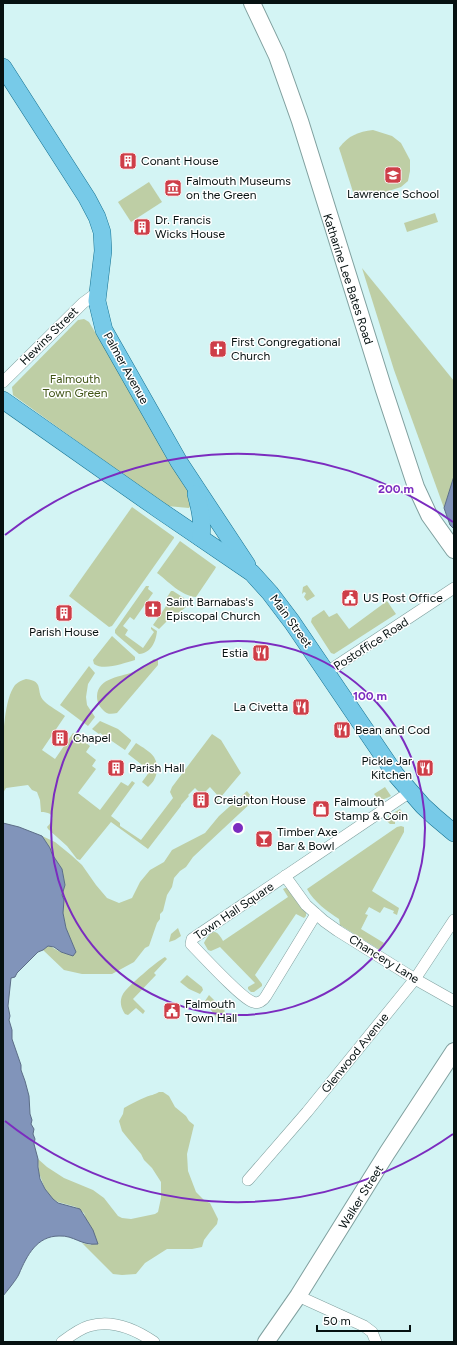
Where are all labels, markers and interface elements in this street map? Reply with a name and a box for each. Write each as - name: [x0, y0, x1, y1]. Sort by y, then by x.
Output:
- building icon: Conant House: [118, 151, 138, 171]
- place label: Conant House: [141, 154, 219, 168]
- school or university icon: Lawrence School: [383, 165, 403, 185]
- place label: Falmouth Museums on the Green: [186, 174, 291, 202]
- museum icon: Falmouth Museums on the Green: [163, 178, 183, 198]
- place label: Lawrence School: [347, 187, 439, 201]
- street label: Katharine Lee Bates Road: [320, 212, 376, 346]
- place label: Dr. Francis Wicks House: [155, 213, 225, 241]
- building icon: Dr. Francis Wicks House: [132, 217, 152, 237]
- street label: Hewins Street: [17, 304, 81, 368]
- street label: Palmer Avenue: [100, 330, 152, 407]
- place label: First Congregational Church: [231, 335, 340, 363]
- church icon: First Congregational Church: [208, 339, 228, 359]
- park label: Falmouth Town Green: [43, 372, 108, 400]
- text: 200 m: [378, 482, 414, 496]
- public building icon: US Post Office: [340, 588, 360, 608]
- place label: US Post Office: [363, 591, 443, 605]
- street label: Main Street: [267, 592, 315, 651]
- place label: Saint Barnabas's Episcopal Church: [166, 595, 260, 623]
- church icon: Saint Barnabas's Episcopal Church: [143, 599, 163, 619]
- building icon: Parish House: [54, 603, 74, 623]
- street label: Postoffice Road: [331, 615, 411, 673]
- place label: Parish House: [29, 625, 99, 639]
- restaurant icon: Estia: [251, 643, 271, 663]
- place label: Estia: [222, 646, 248, 660]
- text: 100 m: [353, 689, 387, 703]
- restaurant icon: La Civetta: [291, 697, 311, 717]
- place label: La Civetta: [233, 700, 288, 714]
- restaurant icon: Bean and Cod: [332, 720, 352, 740]
- place label: Bean and Cod: [355, 723, 430, 737]
- building icon: Chapel: [50, 728, 70, 748]
- place label: Chapel: [73, 731, 111, 745]
- place label: Pickle Jar Kitchen: [361, 754, 412, 782]
- building icon: Parish Hall: [106, 758, 126, 778]
- restaurant icon: Pickle Jar Kitchen: [415, 758, 435, 778]
- place label: Parish Hall: [129, 761, 184, 775]
- building icon: Creighton House: [191, 790, 211, 810]
- place label: Creighton House: [214, 793, 306, 807]
- place label: Falmouth Stamp & Coin: [334, 795, 408, 823]
- shop icon: Falmouth Stamp & Coin: [311, 799, 331, 819]
- centre of rings: [231, 821, 245, 835]
- place label: Timber Axe Bar & Bowl: [277, 825, 338, 853]
- bar icon: Timber Axe Bar & Bowl: [254, 829, 274, 849]
- street label: Town Hall Square: [192, 879, 277, 943]
- street label: Chancery Lane: [346, 932, 422, 986]
- place label: Falmouth Town Hall: [185, 997, 237, 1025]
- public building icon: Falmouth Town Hall: [162, 1001, 182, 1021]
- street label: Glenwood Avenue: [319, 1010, 392, 1096]
- street label: Walker Street: [336, 1162, 386, 1232]
- scale bar: [317, 1307, 410, 1333]
- text: 50 m: [323, 1314, 351, 1328]

